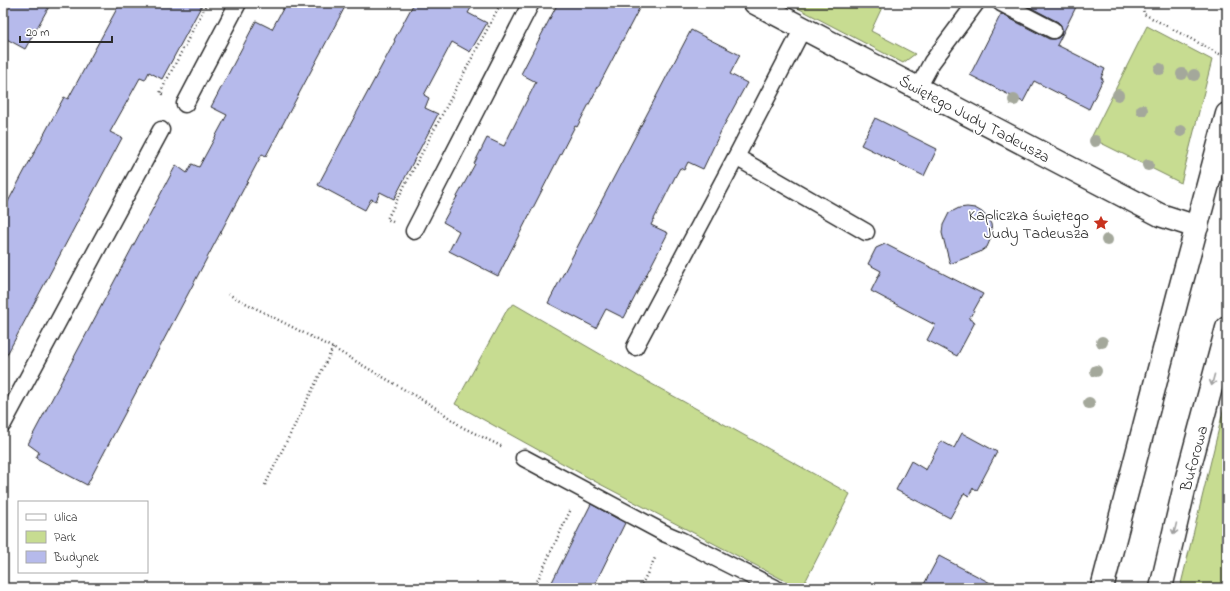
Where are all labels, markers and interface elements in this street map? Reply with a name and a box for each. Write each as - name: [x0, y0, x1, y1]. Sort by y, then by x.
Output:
- scale bar: [20, 18, 112, 44]
- text: 20 m: [26, 24, 49, 42]
- street label: Świętego Judy Tadeusza: [894, 70, 1054, 170]
- place label: Kapliczka świętego Judy Tadeusza: [969, 204, 1089, 246]
- place icon: Kapliczka świętego Judy Tadeusza: [1092, 214, 1110, 232]
- one-way arrow: [1209, 373, 1216, 386]
- street label: Buforowa: [1174, 423, 1215, 495]
- legend: [18, 501, 148, 573]
- text: Ulica: [54, 509, 78, 527]
- one-way arrow: [1170, 522, 1178, 535]
- text: Park: [54, 529, 76, 547]
- text: Budynek: [53, 549, 100, 568]

